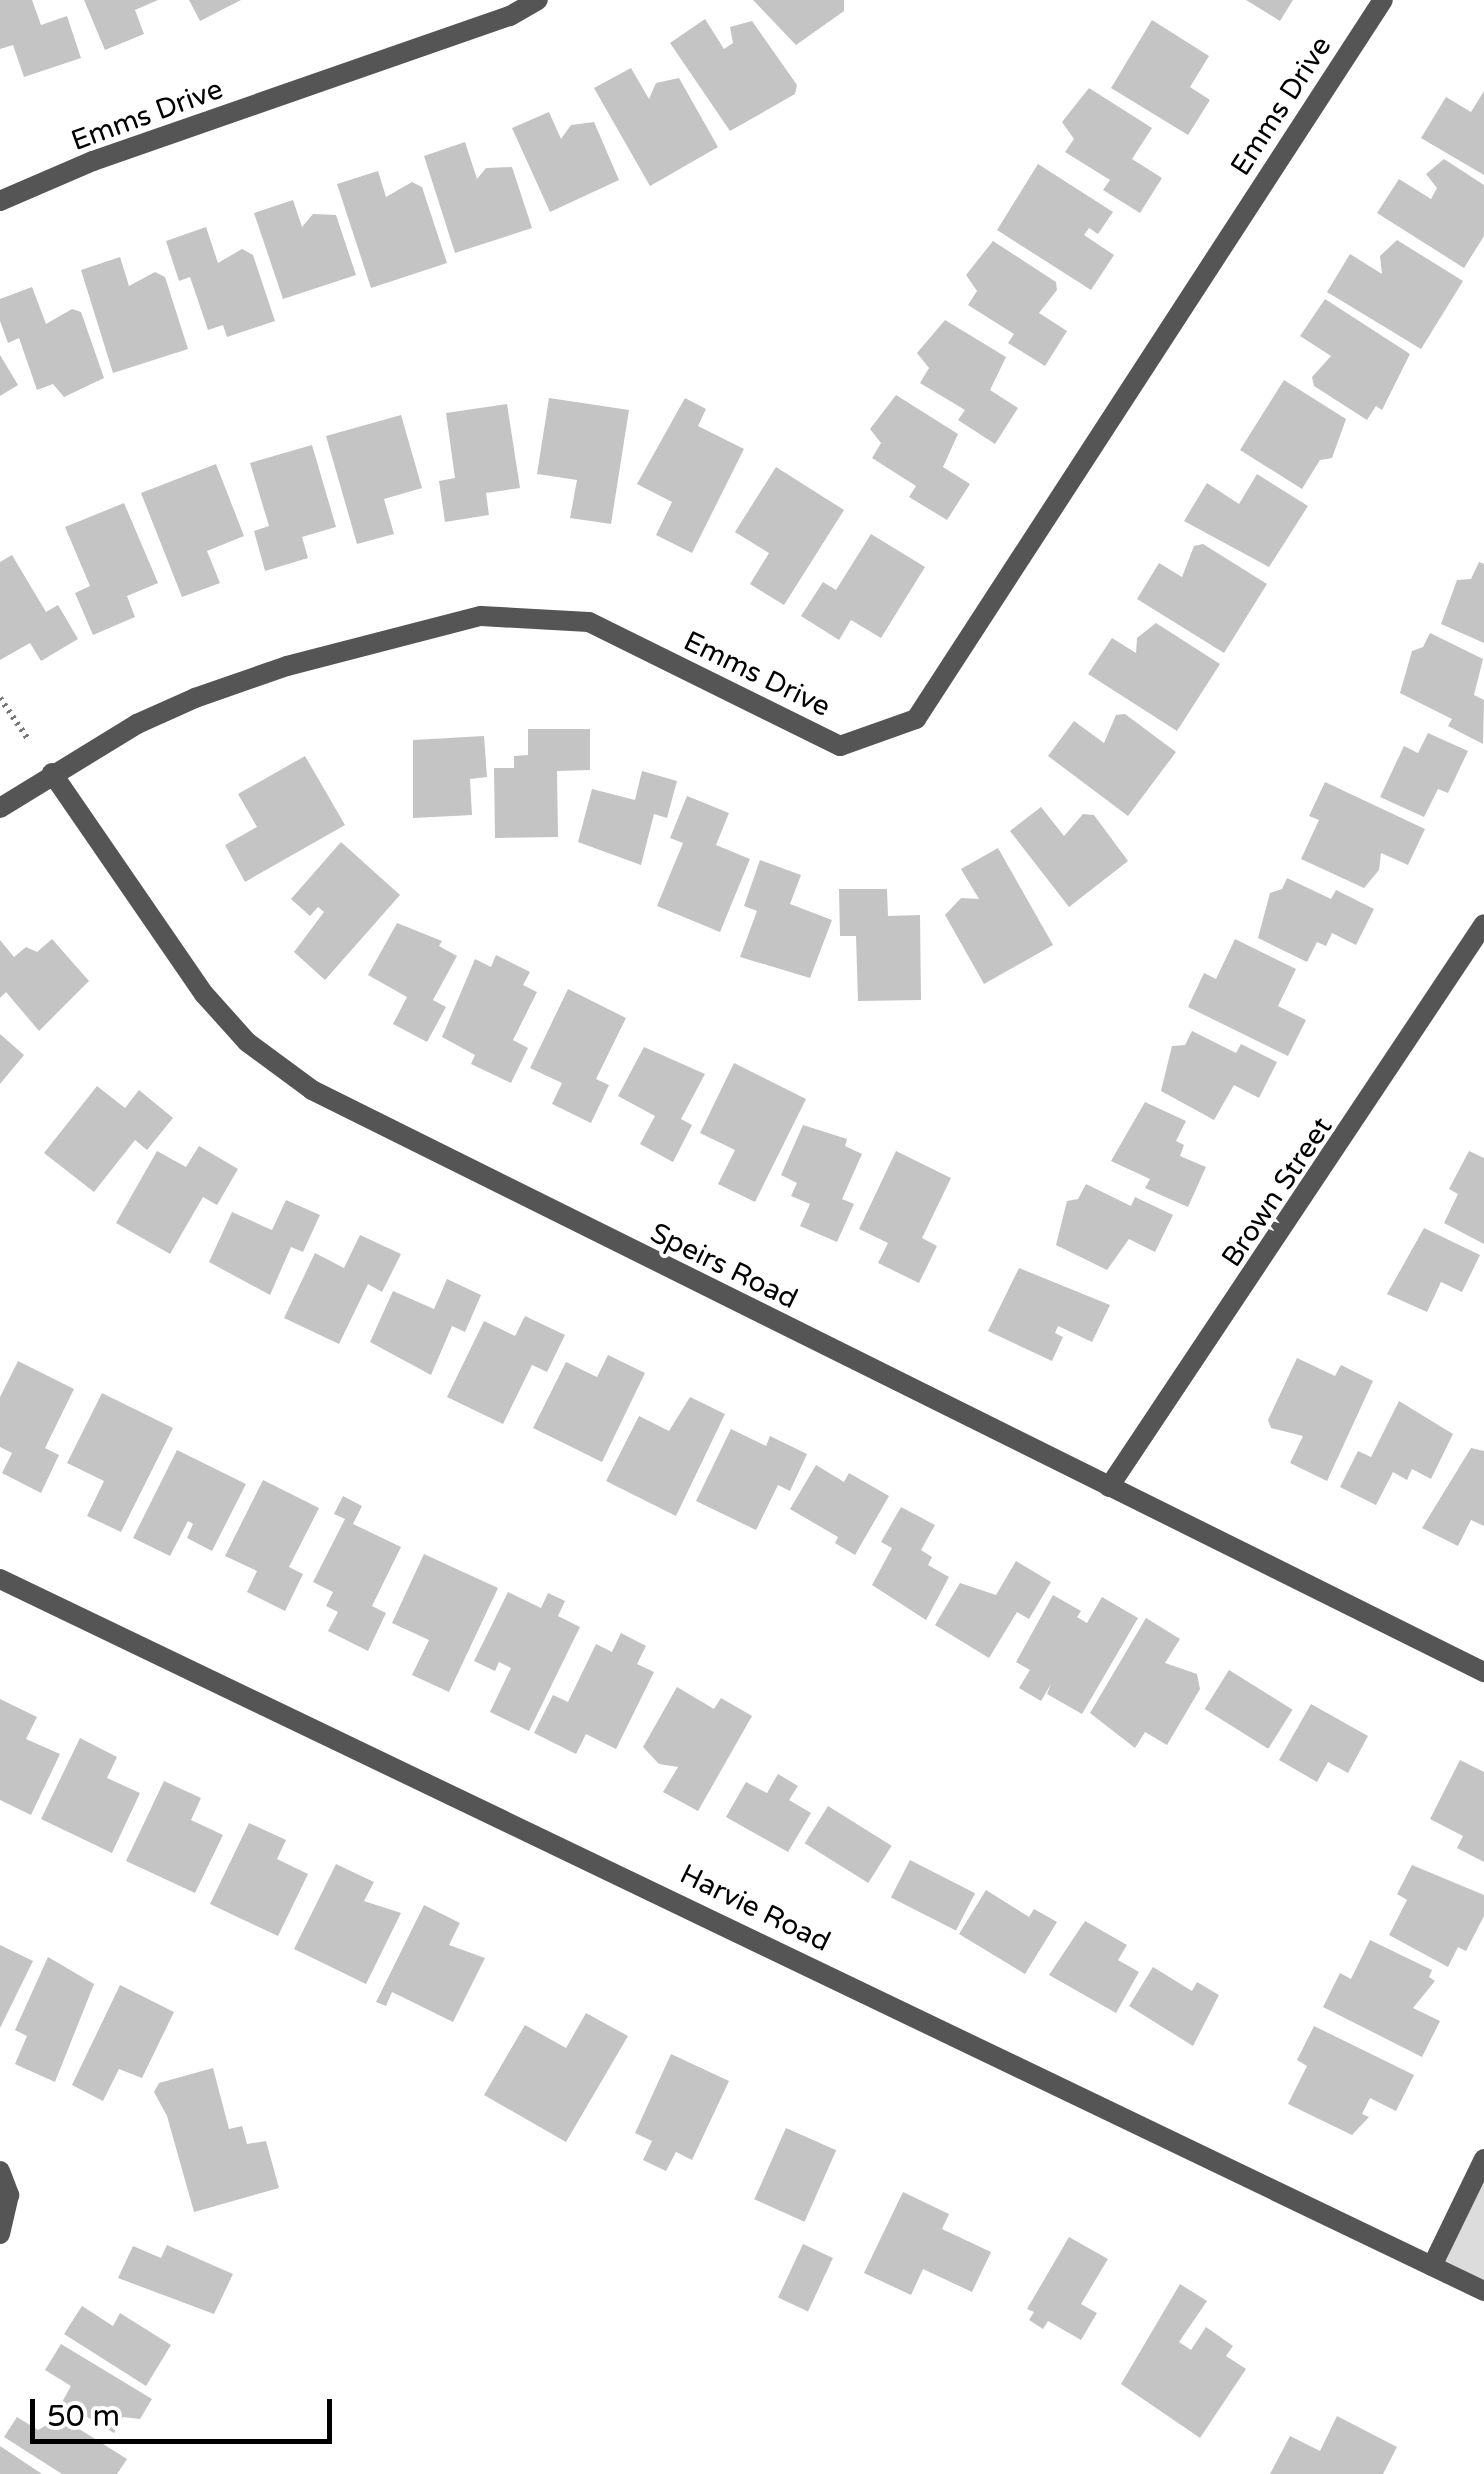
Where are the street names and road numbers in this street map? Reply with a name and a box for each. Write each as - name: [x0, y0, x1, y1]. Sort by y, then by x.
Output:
- street label: Emms Drive: [1224, 30, 1338, 182]
- street label: Emms Drive: [67, 72, 227, 158]
- street label: Emms Drive: [678, 624, 836, 724]
- street label: Brown Street: [1215, 1111, 1339, 1273]
- street label: Speirs Road: [645, 1216, 803, 1316]
- street label: Harvie Road: [674, 1857, 836, 1959]

